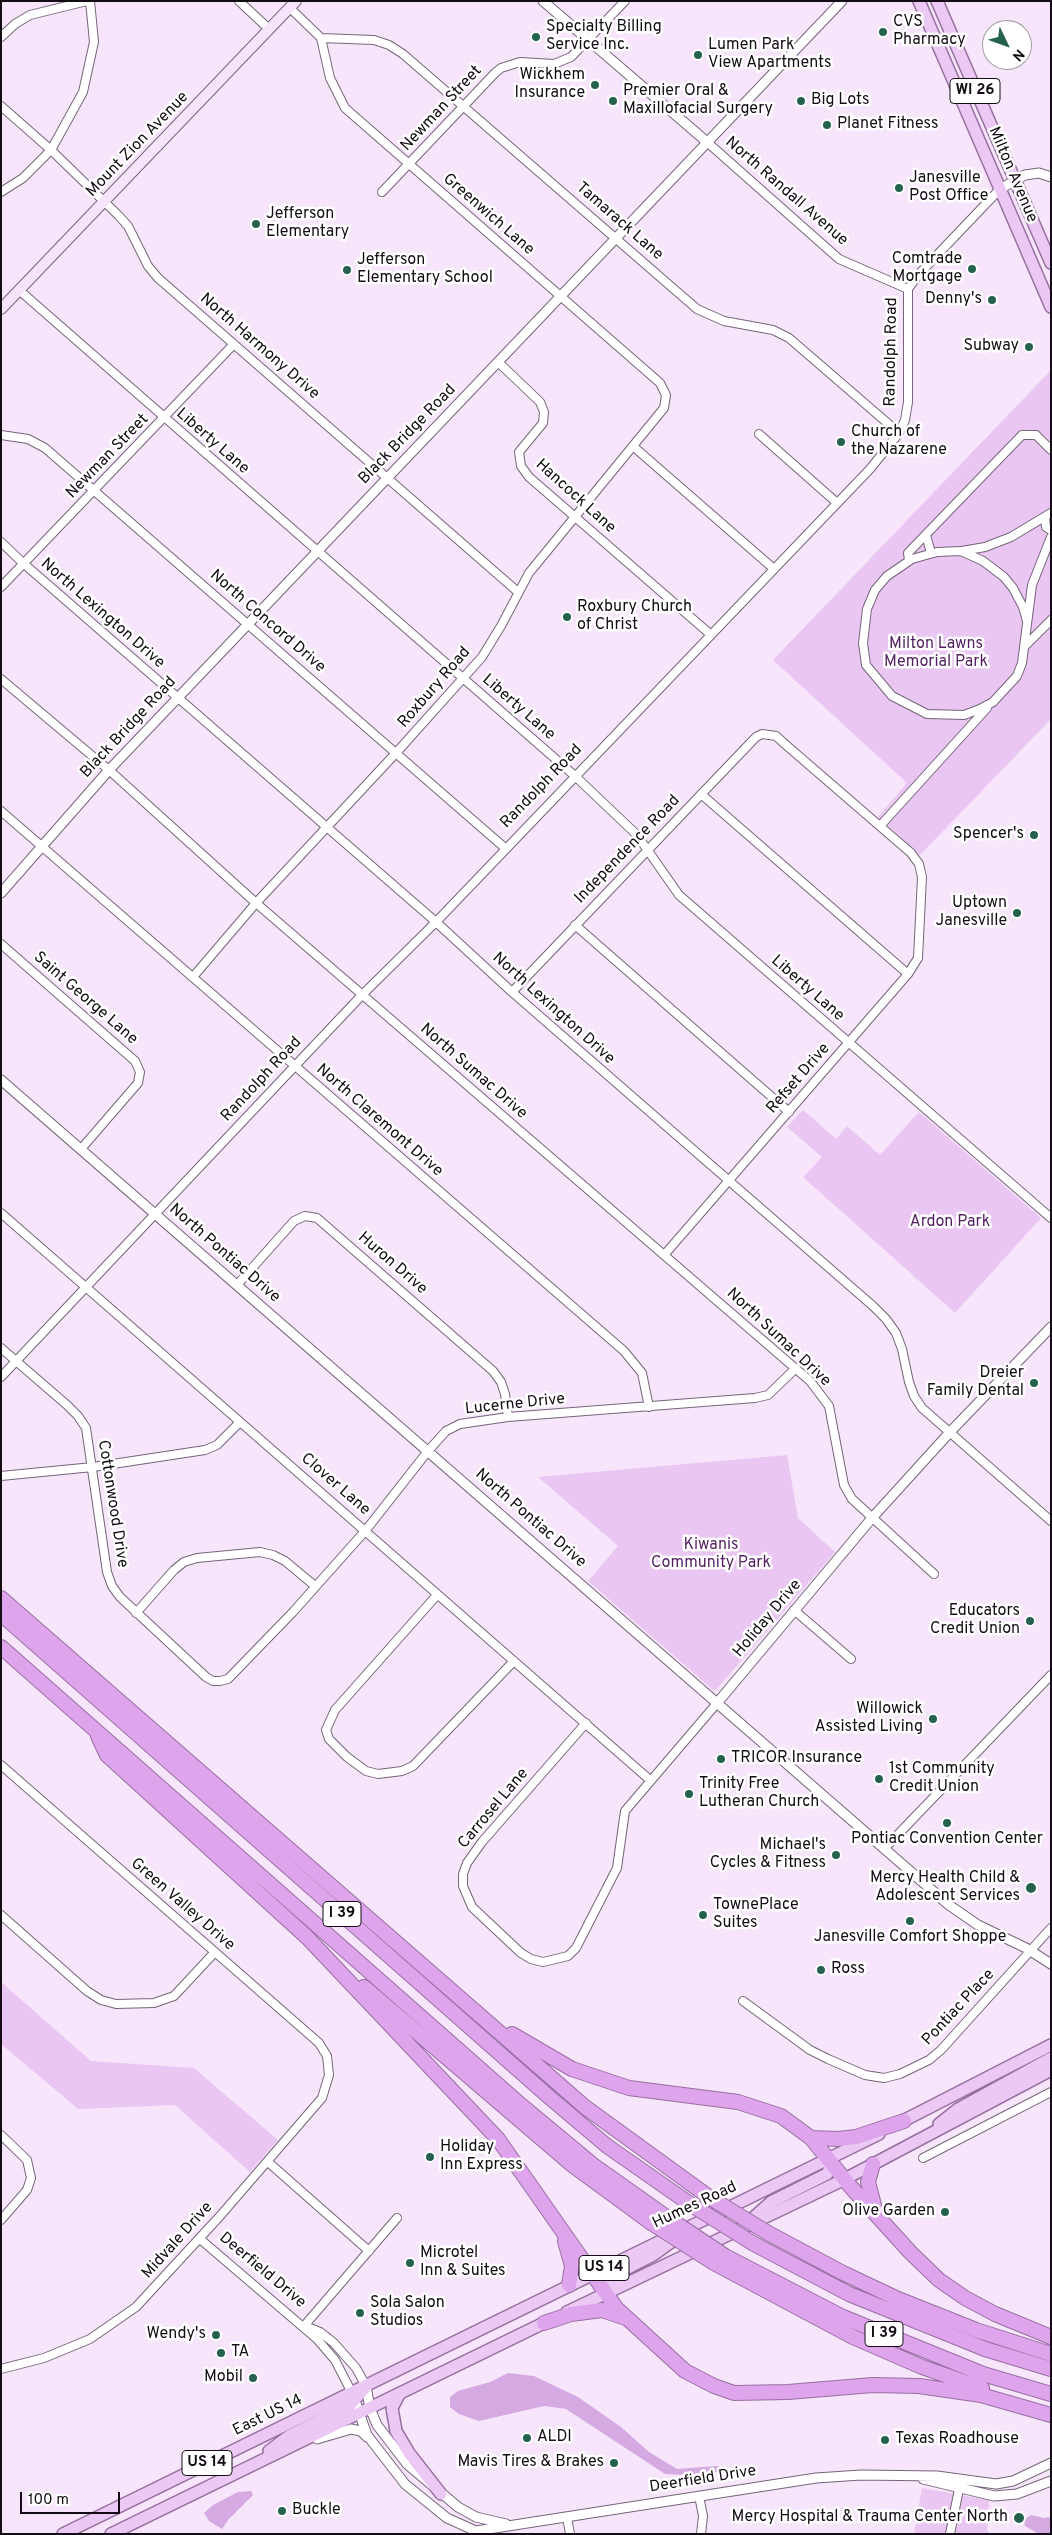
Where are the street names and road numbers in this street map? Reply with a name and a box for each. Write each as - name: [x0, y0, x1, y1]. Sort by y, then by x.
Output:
- street label: Newman Street: [397, 62, 487, 156]
- road number: WI 26: [950, 78, 1000, 104]
- street label: Mount Zion Avenue: [83, 88, 193, 202]
- street label: Milton Avenue: [983, 124, 1041, 226]
- street label: North Randall Avenue: [721, 133, 851, 251]
- street label: Greenwich Lane: [438, 170, 538, 260]
- street label: Tamarack Lane: [571, 179, 667, 265]
- street label: North Harmony Drive: [195, 290, 323, 404]
- street label: Randolph Road: [881, 297, 903, 407]
- street label: Black Bridge Road: [355, 381, 461, 489]
- street label: Liberty Lane: [171, 405, 253, 479]
- street label: Newman Street: [63, 411, 153, 503]
- street label: Hancock Lane: [531, 456, 619, 538]
- street label: North Lexington Drive: [36, 555, 168, 673]
- street label: North Concord Drive: [205, 566, 329, 678]
- street label: Roxbury Road: [395, 644, 475, 732]
- street label: Liberty Lane: [477, 671, 559, 745]
- street label: Black Bridge Road: [77, 673, 181, 783]
- street label: Randolph Road: [497, 741, 587, 833]
- street label: Independence Road: [571, 792, 685, 908]
- street label: Saint George Lane: [29, 948, 141, 1050]
- street label: North Lexington Drive: [488, 949, 618, 1069]
- street label: Liberty Lane: [766, 952, 848, 1026]
- street label: North Sumac Drive: [415, 1020, 531, 1124]
- street label: Randolph Road: [218, 1033, 306, 1127]
- street label: Refset Drive: [763, 1040, 835, 1118]
- street label: North Claremont Drive: [312, 1061, 446, 1181]
- street label: North Pontiac Drive: [164, 1200, 284, 1308]
- street label: Huron Drive: [353, 1229, 431, 1299]
- street label: North Sumac Drive: [722, 1285, 834, 1391]
- street label: Lucerne Drive: [464, 1390, 566, 1420]
- street label: Cottonwood Drive: [92, 1439, 132, 1569]
- street label: Clover Lane: [296, 1450, 374, 1520]
- street label: North Pontiac Drive: [470, 1465, 590, 1573]
- street label: Holiday Drive: [730, 1576, 806, 1662]
- street label: Carrosel Lane: [455, 1765, 533, 1853]
- street label: Green Valley Drive: [126, 1855, 238, 1955]
- road number: I 39: [323, 1902, 361, 1926]
- street label: Pontiac Place: [919, 1966, 999, 2050]
- street label: Humes Road: [650, 2178, 740, 2234]
- street label: Midvale Drive: [139, 2199, 217, 2283]
- street label: Deerfield Drive: [215, 2229, 309, 2313]
- road number: US 14: [579, 2256, 629, 2280]
- road number: I 39: [865, 2322, 903, 2346]
- street label: East US 14: [230, 2391, 306, 2441]
- road number: US 14: [182, 2450, 232, 2476]
- street label: Deerfield Drive: [648, 2462, 758, 2498]

